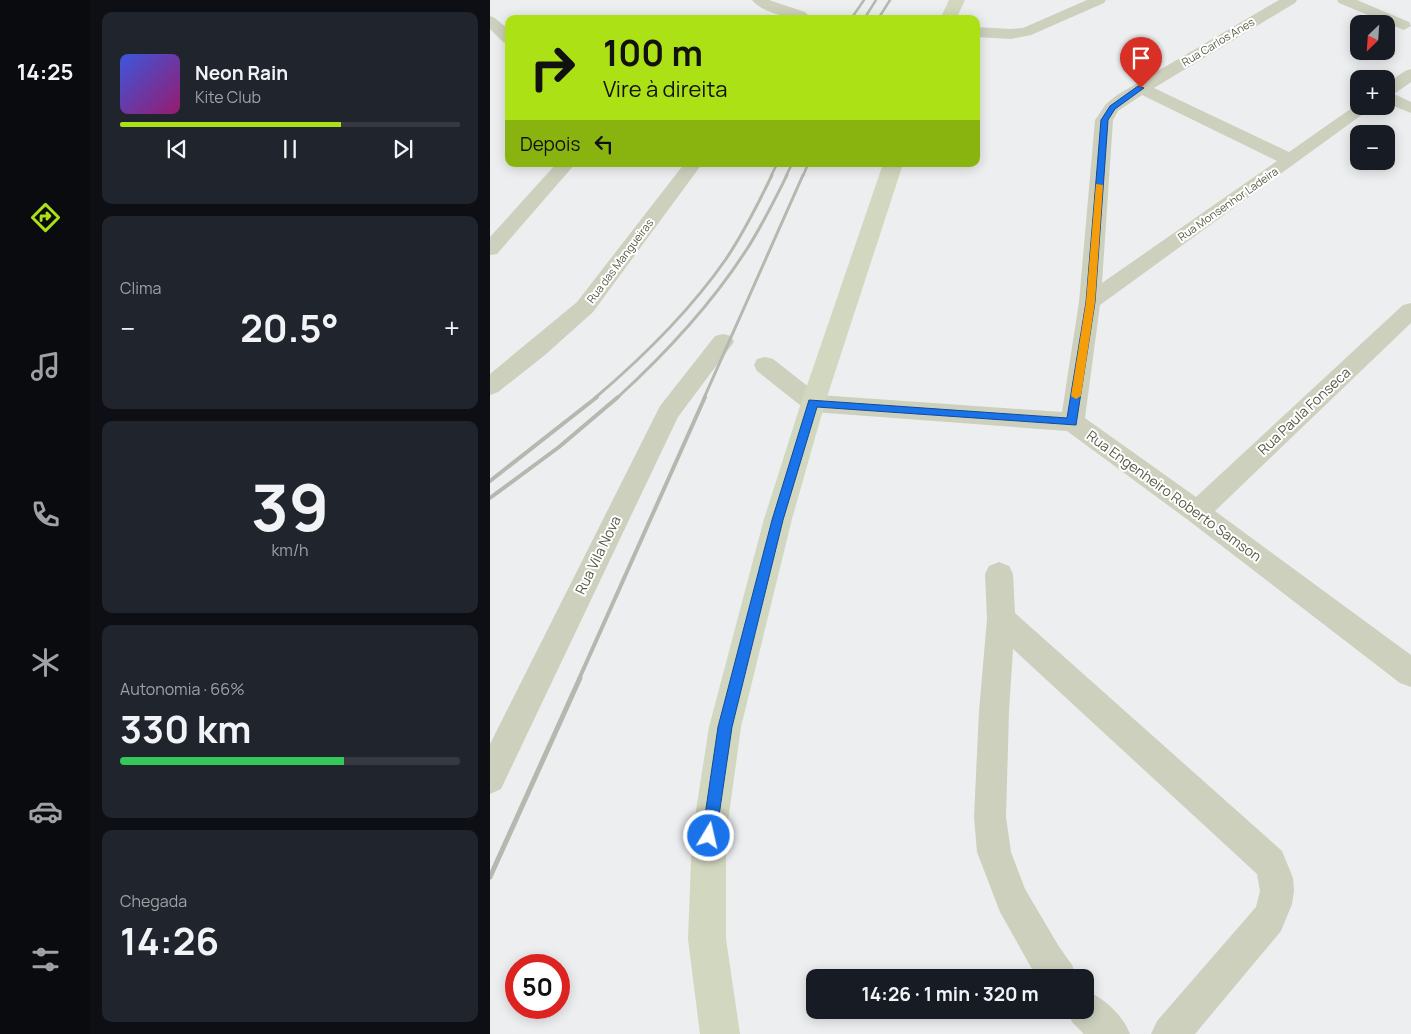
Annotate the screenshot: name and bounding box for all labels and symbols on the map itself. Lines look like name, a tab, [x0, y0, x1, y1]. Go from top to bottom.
street label: Rua Carlos Anes	[1179, 14, 1257, 69]
north arrow	[1350, 15, 1395, 60]
pin	[1120, 37, 1162, 88]
street label: Rua Monsenhor Ladeira	[1175, 163, 1281, 244]
street label: Rua das Mangueiras	[583, 215, 656, 306]
street label: Rua Paula Fonseca	[1253, 363, 1354, 459]
street label: Rua Engenheiro Roberto Samson	[1083, 426, 1265, 565]
street label: Rua Vila Nova	[570, 512, 625, 597]
position arrow	[682, 809, 734, 861]
speed limit sign: 50	[505, 954, 570, 1019]

